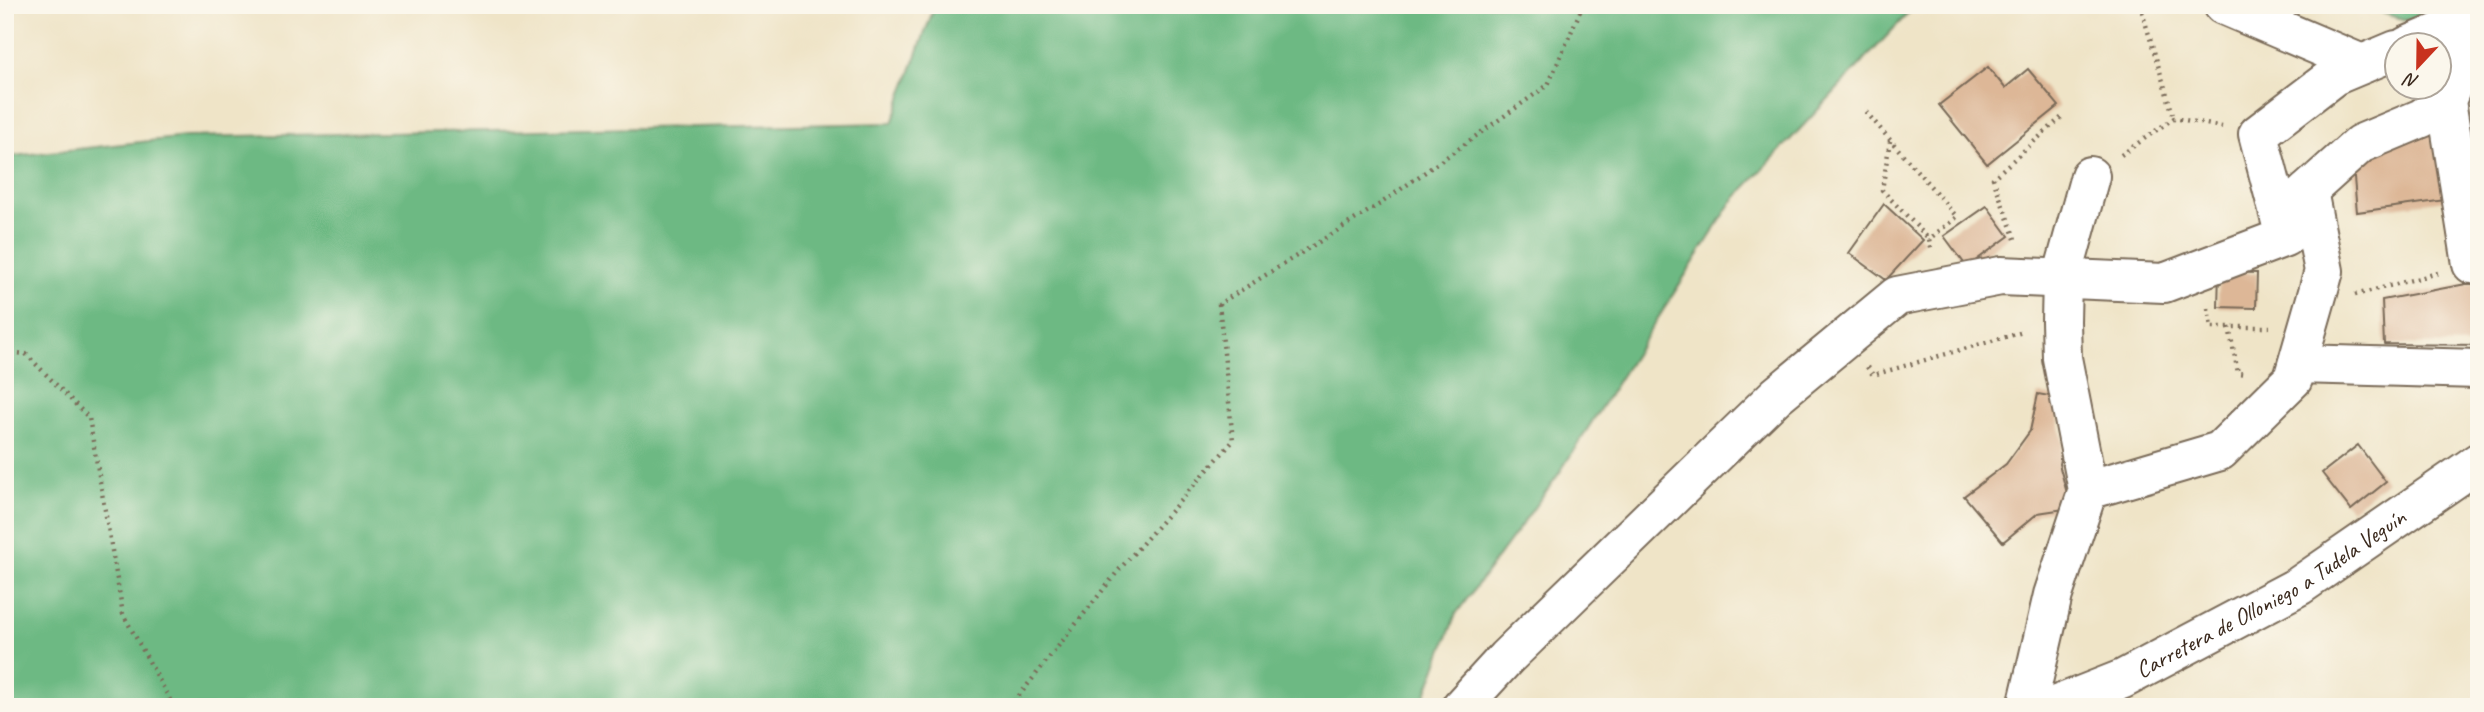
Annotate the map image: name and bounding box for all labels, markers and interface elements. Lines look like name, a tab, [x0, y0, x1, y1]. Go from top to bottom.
north arrow	[2382, 32, 2452, 102]
text: N	[2399, 66, 2422, 94]
street label: Carretera de Olloniego a Tudela Veguín	[2130, 501, 2412, 685]

